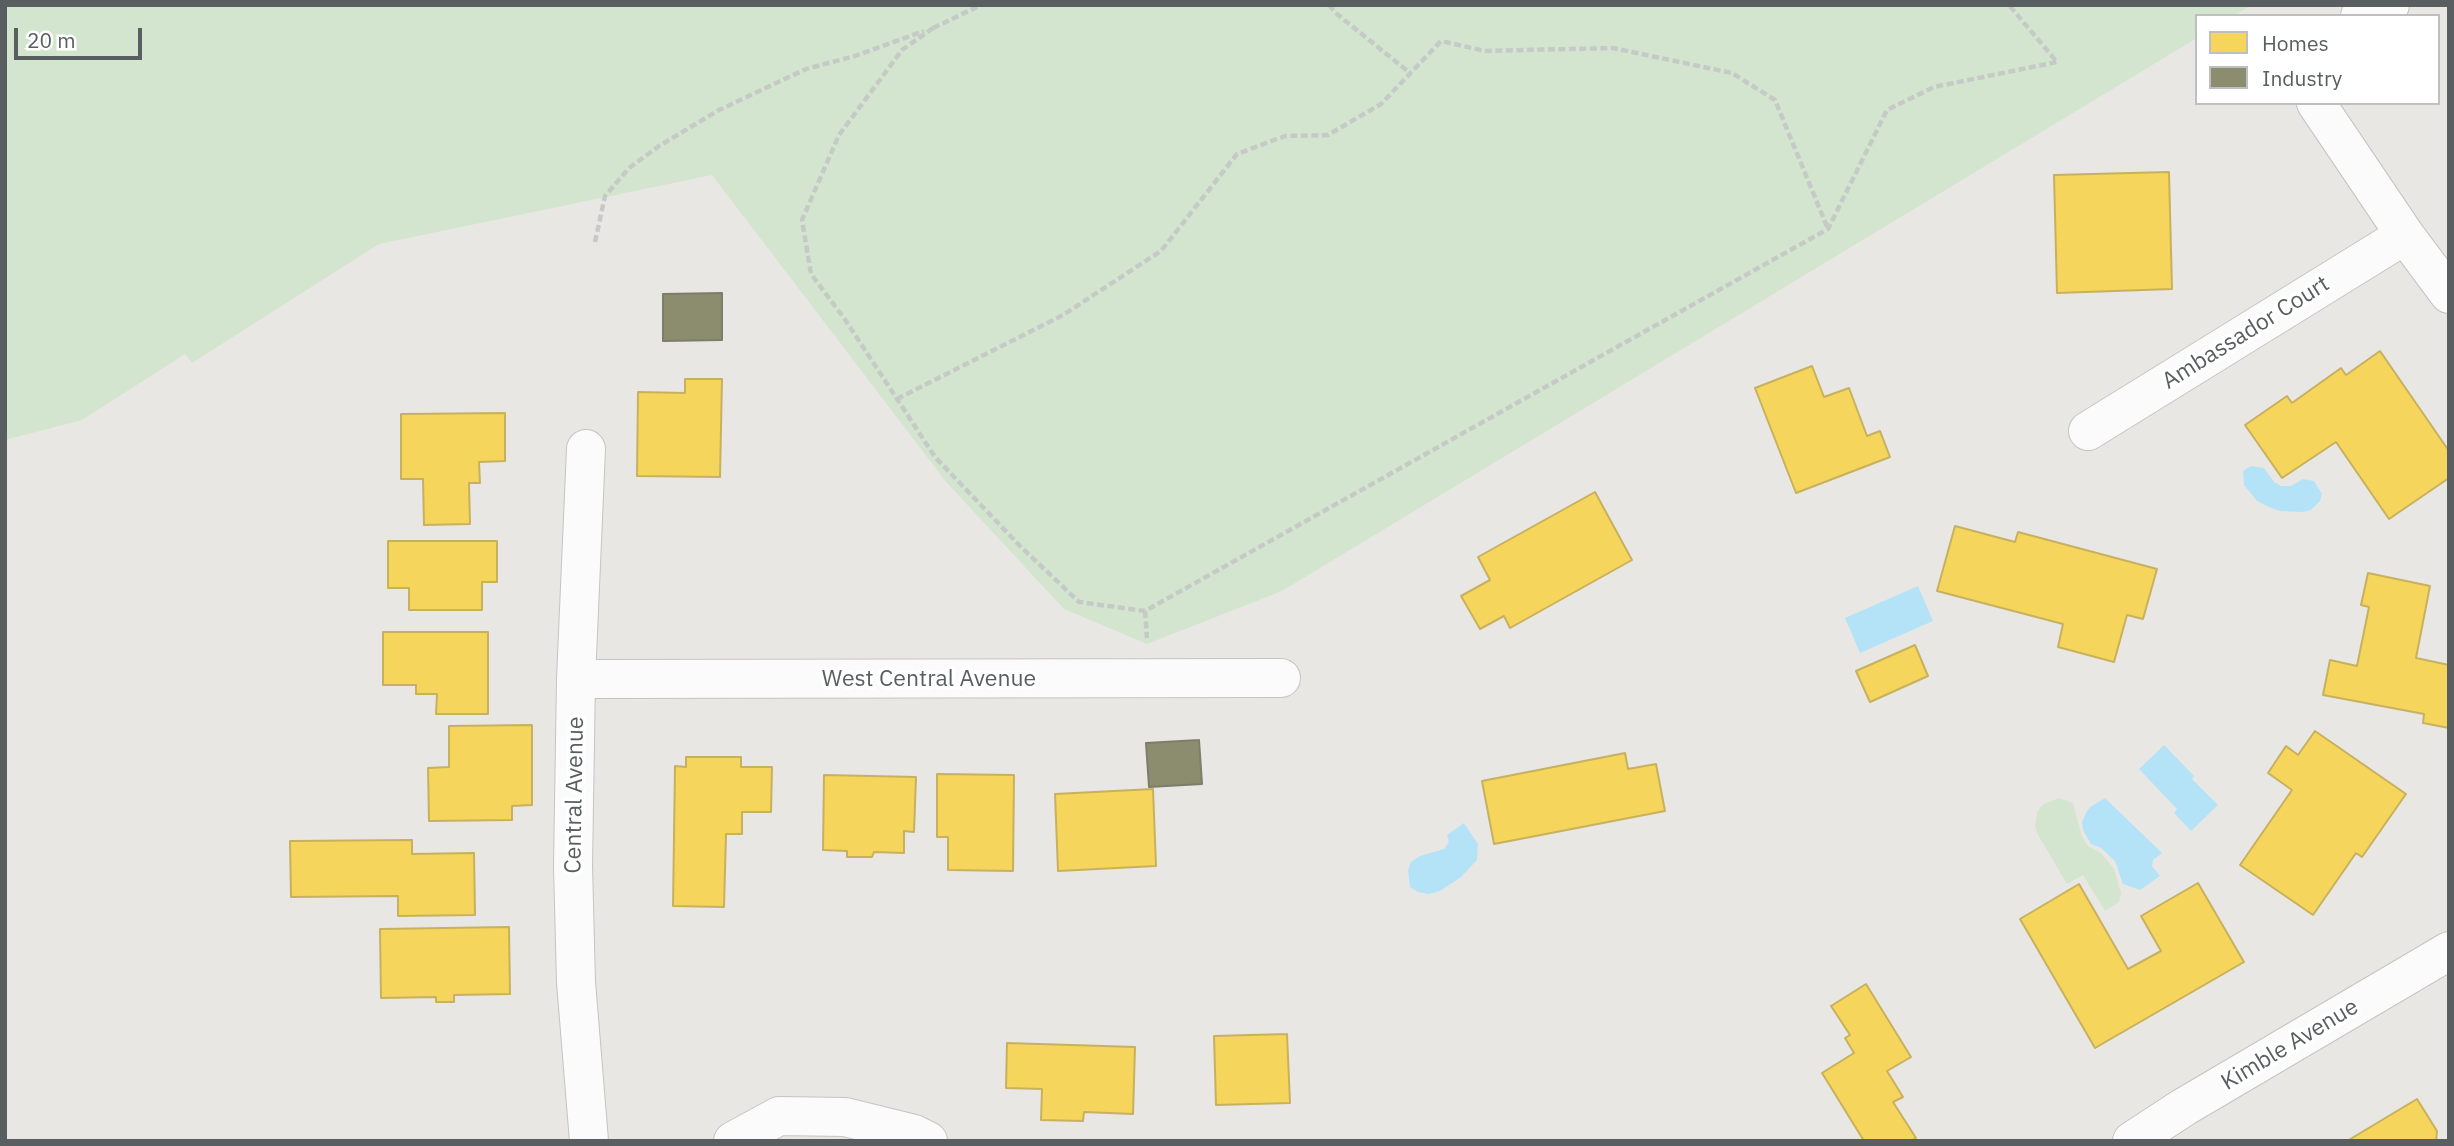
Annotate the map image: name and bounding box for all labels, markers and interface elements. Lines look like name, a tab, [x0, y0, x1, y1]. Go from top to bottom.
scale bar	[18, 14, 145, 58]
legend	[2195, 14, 2440, 105]
text: 20 m	[27, 26, 76, 54]
text: Homes	[2262, 29, 2329, 57]
text: Industry	[2262, 64, 2342, 92]
street label: Ambassador Court	[2157, 270, 2335, 396]
street label: West Central Avenue	[822, 665, 1036, 693]
street label: Central Avenue	[560, 716, 590, 874]
street label: Kimble Avenue	[2217, 993, 2363, 1097]

